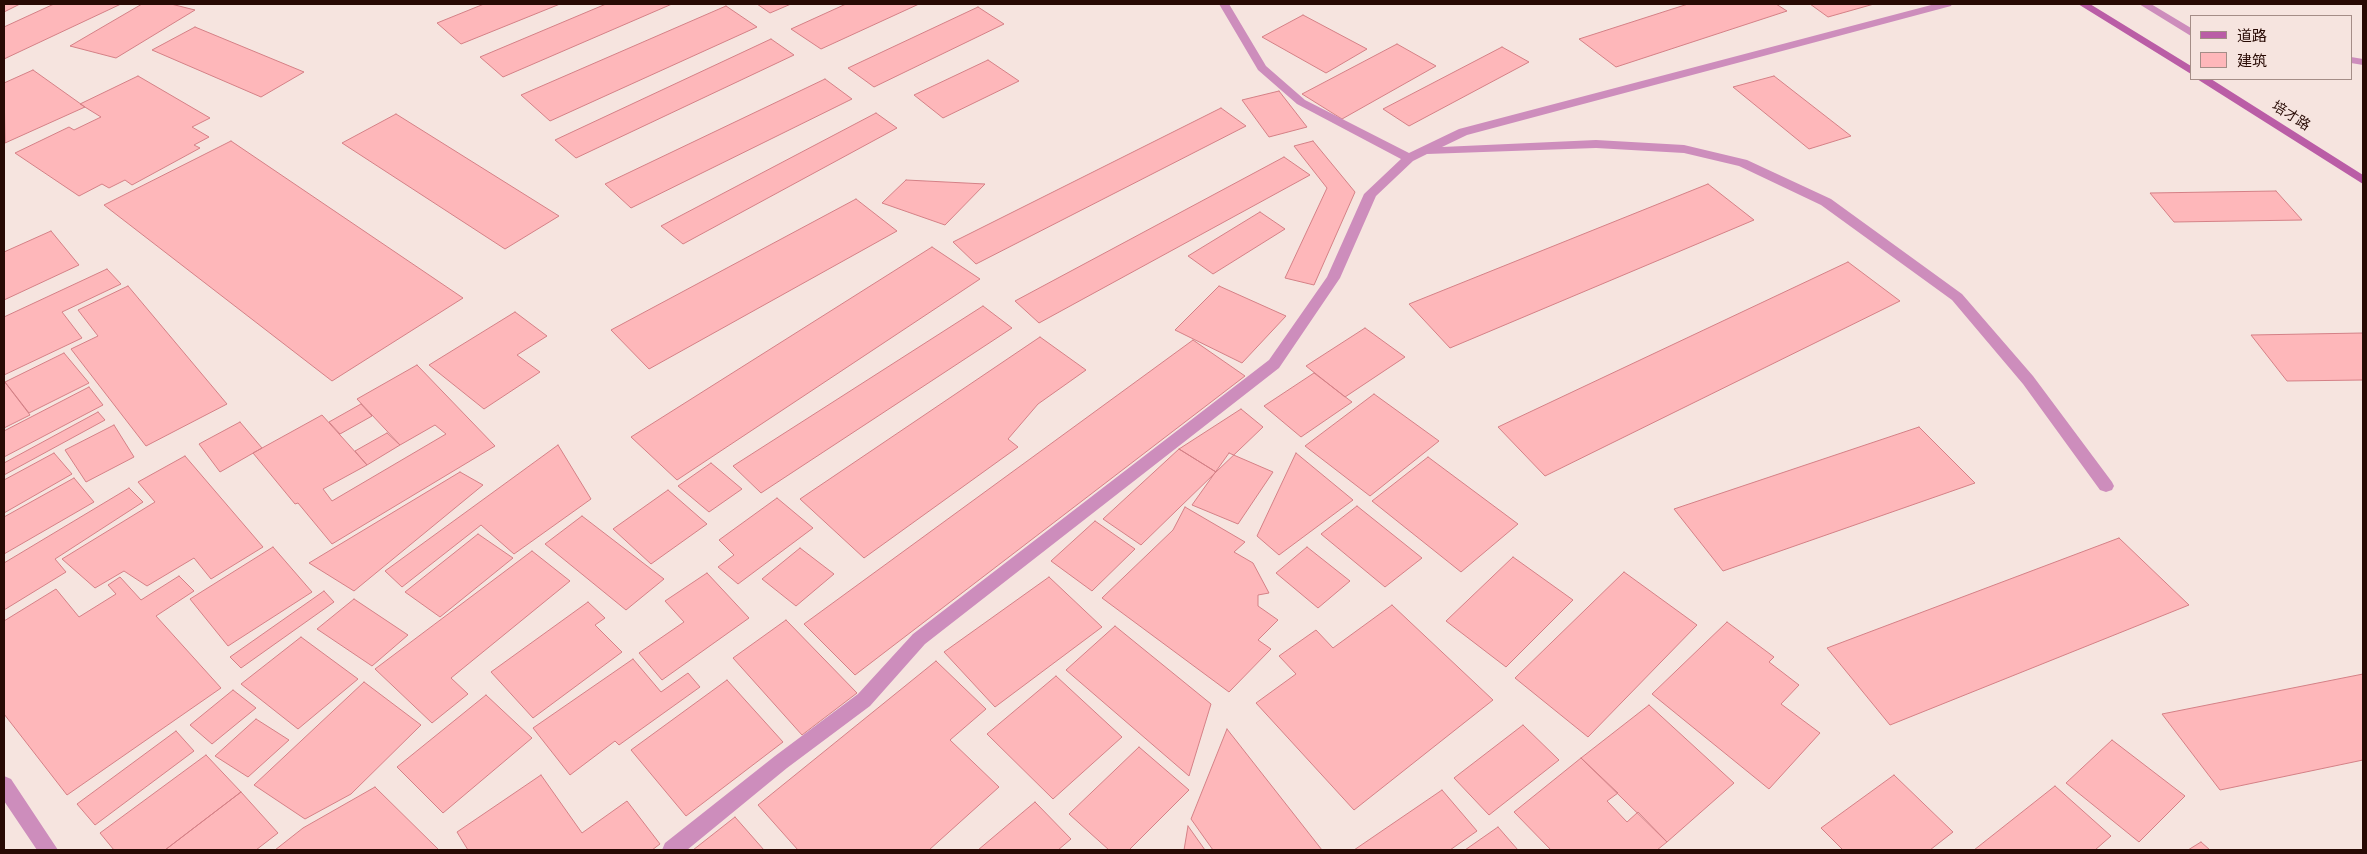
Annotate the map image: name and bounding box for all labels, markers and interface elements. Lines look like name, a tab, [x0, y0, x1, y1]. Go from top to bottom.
legend	[2190, 15, 2352, 80]
text: 道路	[2237, 27, 2267, 45]
text: 建筑	[2237, 52, 2267, 70]
street label: 培才路	[2269, 98, 2313, 134]

